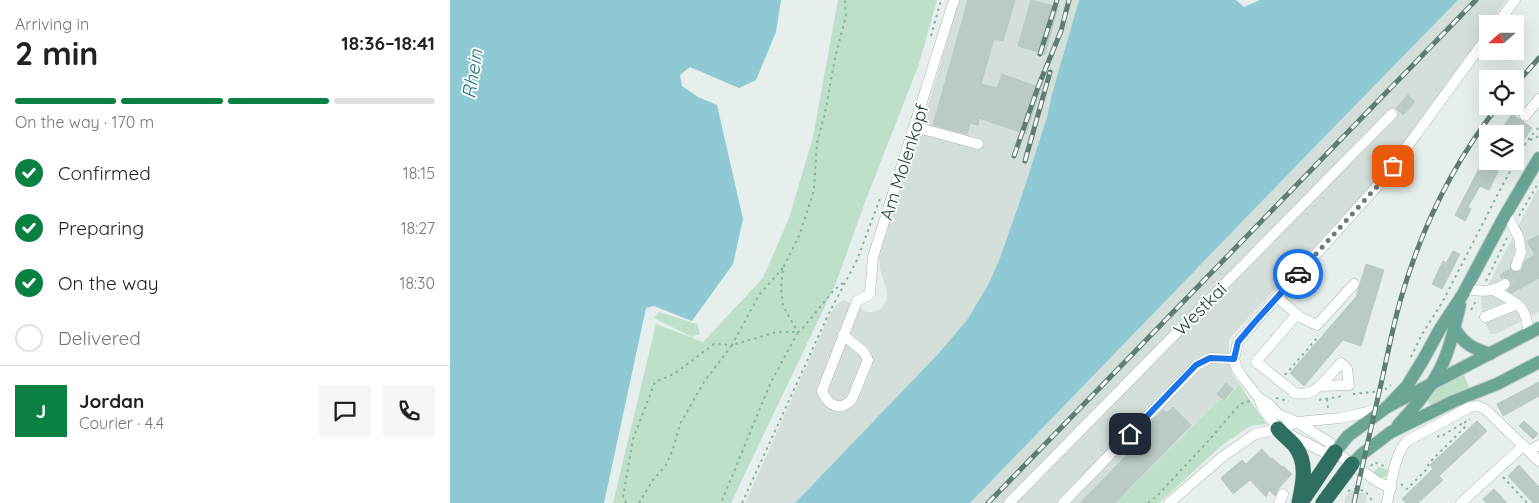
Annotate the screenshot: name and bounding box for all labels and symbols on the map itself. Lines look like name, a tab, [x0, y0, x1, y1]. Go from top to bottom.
north arrow	[1479, 15, 1524, 60]
water label: Rhein	[456, 47, 488, 100]
street label: Am Molenkopf	[874, 101, 934, 223]
pin	[1372, 145, 1414, 187]
courier	[1273, 249, 1323, 299]
street label: Westkai	[1168, 277, 1232, 341]
pin	[1109, 413, 1151, 455]

